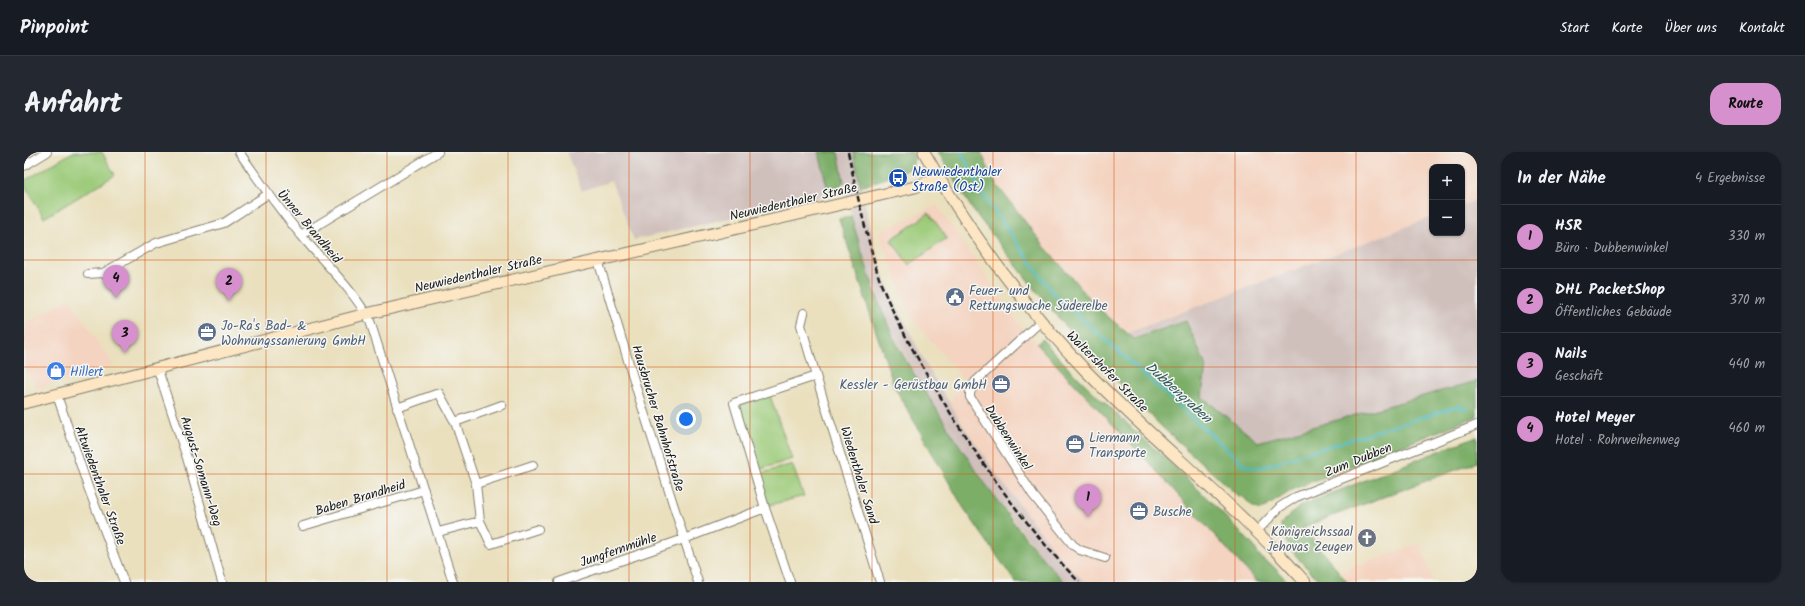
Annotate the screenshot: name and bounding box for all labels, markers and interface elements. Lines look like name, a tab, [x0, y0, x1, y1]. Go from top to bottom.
text: Pinpoint	[20, 13, 89, 43]
text: Start	[1560, 17, 1589, 39]
text: Karte	[1611, 17, 1643, 39]
text: Über uns	[1665, 17, 1717, 39]
text: Kontakt	[1739, 17, 1785, 39]
text: Anfahrt	[24, 82, 122, 127]
button: Route	[1710, 83, 1781, 125]
place label: Neuwiedenthaler Straße (Ost)	[912, 162, 1002, 198]
map controls	[1429, 164, 1465, 236]
button: +	[1429, 164, 1465, 200]
text: In der Nähe	[1517, 165, 1606, 192]
bus stop icon: Neuwiedenthaler Straße (Ost)	[887, 167, 909, 189]
text: 4 Ergebnisse	[1695, 168, 1765, 189]
street label: Neuwiedenthaler Straße	[727, 178, 859, 227]
street label: Ünner Brandheid	[271, 185, 347, 269]
button: −	[1429, 200, 1465, 236]
text: HSR	[1555, 214, 1582, 238]
text: 1	[1528, 226, 1532, 247]
text: 330 m	[1728, 226, 1765, 247]
text: Büro · Dubbenwinkel	[1555, 238, 1668, 259]
street label: Neuwiedenthaler Straße	[412, 250, 544, 299]
pin: 4	[103, 265, 129, 298]
pin: 2	[216, 268, 242, 301]
text: DHL PacketShop	[1555, 278, 1665, 302]
place label: Feuer- und Rettungswache Süderelbe	[969, 281, 1108, 317]
public building icon: Feuer- und Rettungswache Süderelbe	[944, 286, 966, 308]
text: 2	[1526, 290, 1534, 311]
text: 370 m	[1730, 290, 1765, 311]
text: Öffentliches Gebäude	[1555, 302, 1672, 323]
place label: Jo-Ra's Bad- & Wohnungssanierung GmbH	[221, 316, 366, 352]
pin: 3	[112, 320, 138, 353]
office icon: Jo-Ra's Bad- & Wohnungssanierung GmbH	[196, 321, 218, 343]
street label: Waltershofer Straße	[1061, 326, 1153, 418]
street label: Hausbrucher Bahnhofstraße	[625, 342, 690, 495]
text: Nails	[1555, 342, 1587, 366]
text: 3	[1526, 354, 1534, 375]
text: 440 m	[1729, 354, 1765, 375]
water label: Dubbengraben	[1140, 357, 1218, 430]
shop icon: Hillert	[45, 360, 67, 382]
place label: Hillert	[70, 362, 104, 383]
text: Geschäft	[1555, 366, 1603, 387]
office icon: Kessler - Gerüstbau GmbH	[990, 373, 1012, 395]
place label: Kessler - Gerüstbau GmbH	[840, 375, 987, 396]
street label: Dubbenwinkel	[979, 401, 1037, 475]
text: Hotel Meyer	[1555, 406, 1635, 430]
your location	[676, 409, 696, 429]
street label: August-Somann-Weg	[174, 414, 227, 529]
text: 4	[1526, 418, 1534, 439]
text: 460 m	[1729, 418, 1765, 439]
street label: Altwiedenthaler Straße	[68, 423, 131, 548]
street label: Wiedenthaler Sand	[834, 424, 884, 527]
place label: Liermann Transporte	[1089, 428, 1146, 464]
text: Hotel · Rohrweihenweg	[1555, 430, 1680, 451]
office icon: Liermann Transporte	[1064, 433, 1086, 455]
street label: Zum Dubben	[1322, 437, 1395, 483]
street label: Baben Brandheid	[313, 475, 409, 522]
pin: 1	[1075, 484, 1101, 517]
office icon: Busche	[1128, 500, 1150, 522]
place label: Busche	[1153, 502, 1192, 523]
place label: Königreichssaal Jehovas Zeugen	[1267, 522, 1353, 558]
street label: Jungfernmühle	[577, 527, 660, 573]
church icon: Königreichssaal Jehovas Zeugen	[1356, 527, 1378, 549]

